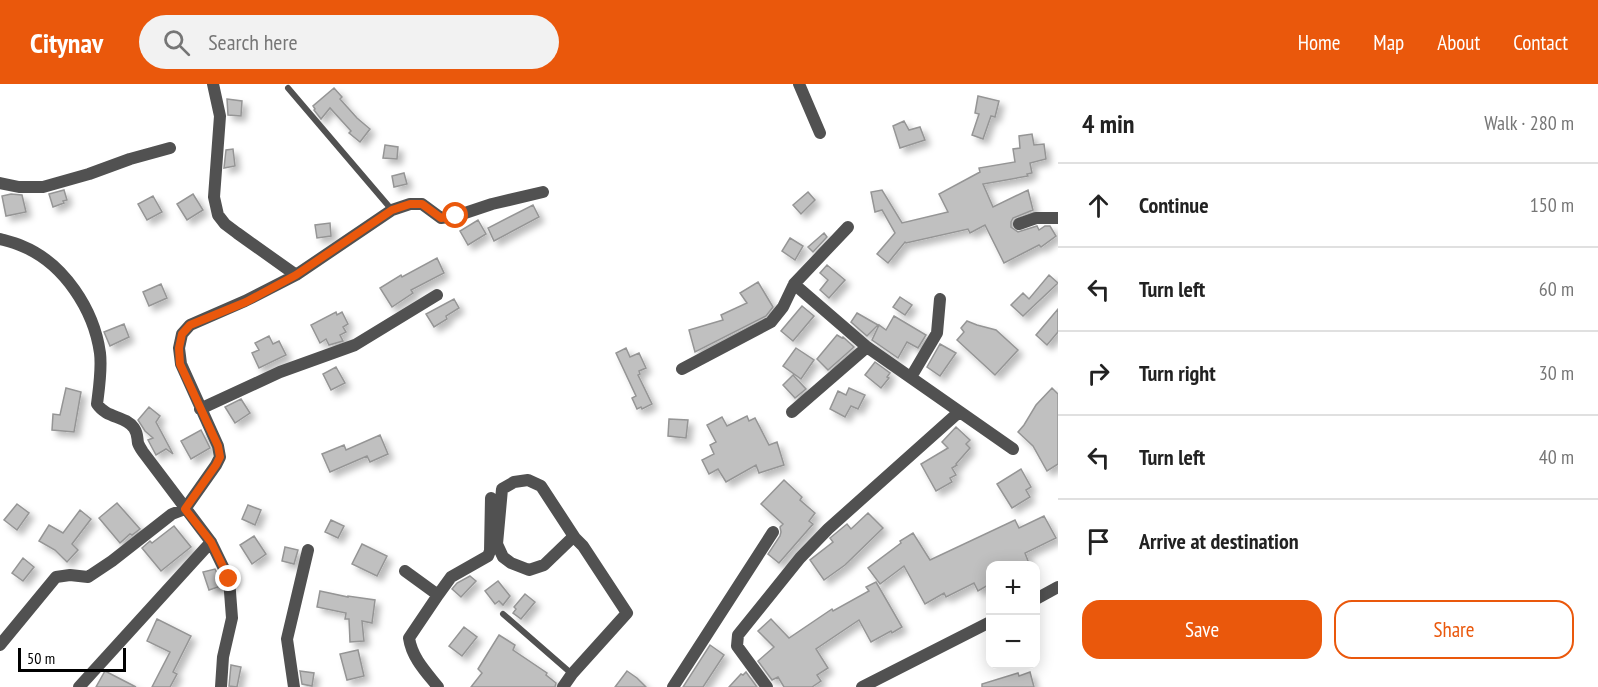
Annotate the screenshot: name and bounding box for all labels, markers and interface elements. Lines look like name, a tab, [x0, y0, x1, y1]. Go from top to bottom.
search box	[139, 15, 559, 69]
text: Citynav	[30, 24, 103, 61]
icon: search	[160, 26, 193, 59]
text: Search here	[208, 28, 298, 56]
text: Home	[1298, 29, 1340, 56]
text: Map	[1373, 29, 1404, 56]
text: About	[1437, 29, 1480, 56]
text: Contact	[1513, 29, 1568, 56]
text: 4 min	[1082, 107, 1135, 140]
text: Walk · 280 m	[1484, 110, 1574, 136]
icon: ahead	[1082, 189, 1115, 222]
text: Continue	[1139, 191, 1209, 219]
text: 150 m	[1530, 192, 1574, 218]
route start	[442, 202, 468, 228]
icon: left	[1082, 273, 1115, 306]
text: Turn left	[1139, 275, 1205, 303]
text: 60 m	[1539, 276, 1574, 302]
icon: right	[1082, 357, 1115, 390]
text: Turn right	[1139, 359, 1216, 387]
text: 30 m	[1539, 360, 1574, 386]
icon: left	[1082, 441, 1115, 474]
text: Turn left	[1139, 443, 1205, 471]
text: 40 m	[1539, 444, 1574, 470]
icon: arrive	[1082, 525, 1115, 558]
text: Arrive at destination	[1139, 527, 1299, 555]
map controls	[986, 561, 1040, 669]
button: +	[986, 561, 1040, 615]
route end	[215, 565, 241, 591]
button: Save	[1082, 600, 1322, 659]
button: Share	[1334, 600, 1574, 659]
button: −	[986, 615, 1040, 669]
scale bar	[18, 645, 126, 672]
text: 50 m	[27, 648, 55, 668]

